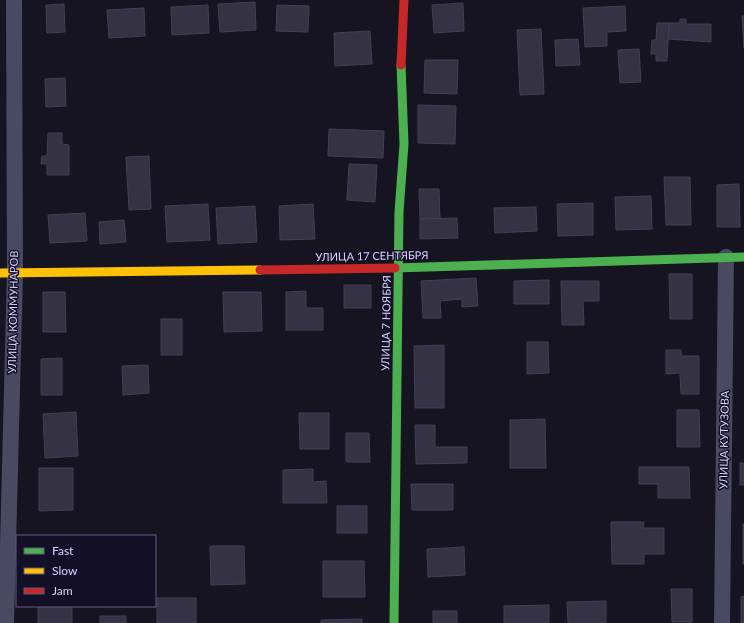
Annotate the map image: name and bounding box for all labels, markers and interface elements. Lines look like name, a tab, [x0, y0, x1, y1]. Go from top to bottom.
street label: УЛИЦА 17 СЕНТЯБРЯ	[315, 248, 429, 263]
street label: УЛИЦА КОММУНАРОВ	[5, 250, 20, 374]
street label: УЛИЦА 7 НОЯБРЯ	[378, 275, 393, 371]
street label: УЛИЦА КУТУЗОВА	[716, 390, 731, 489]
legend	[16, 535, 156, 607]
text: Fast	[52, 543, 74, 558]
text: Slow	[52, 563, 78, 578]
text: Jam	[52, 583, 73, 598]

